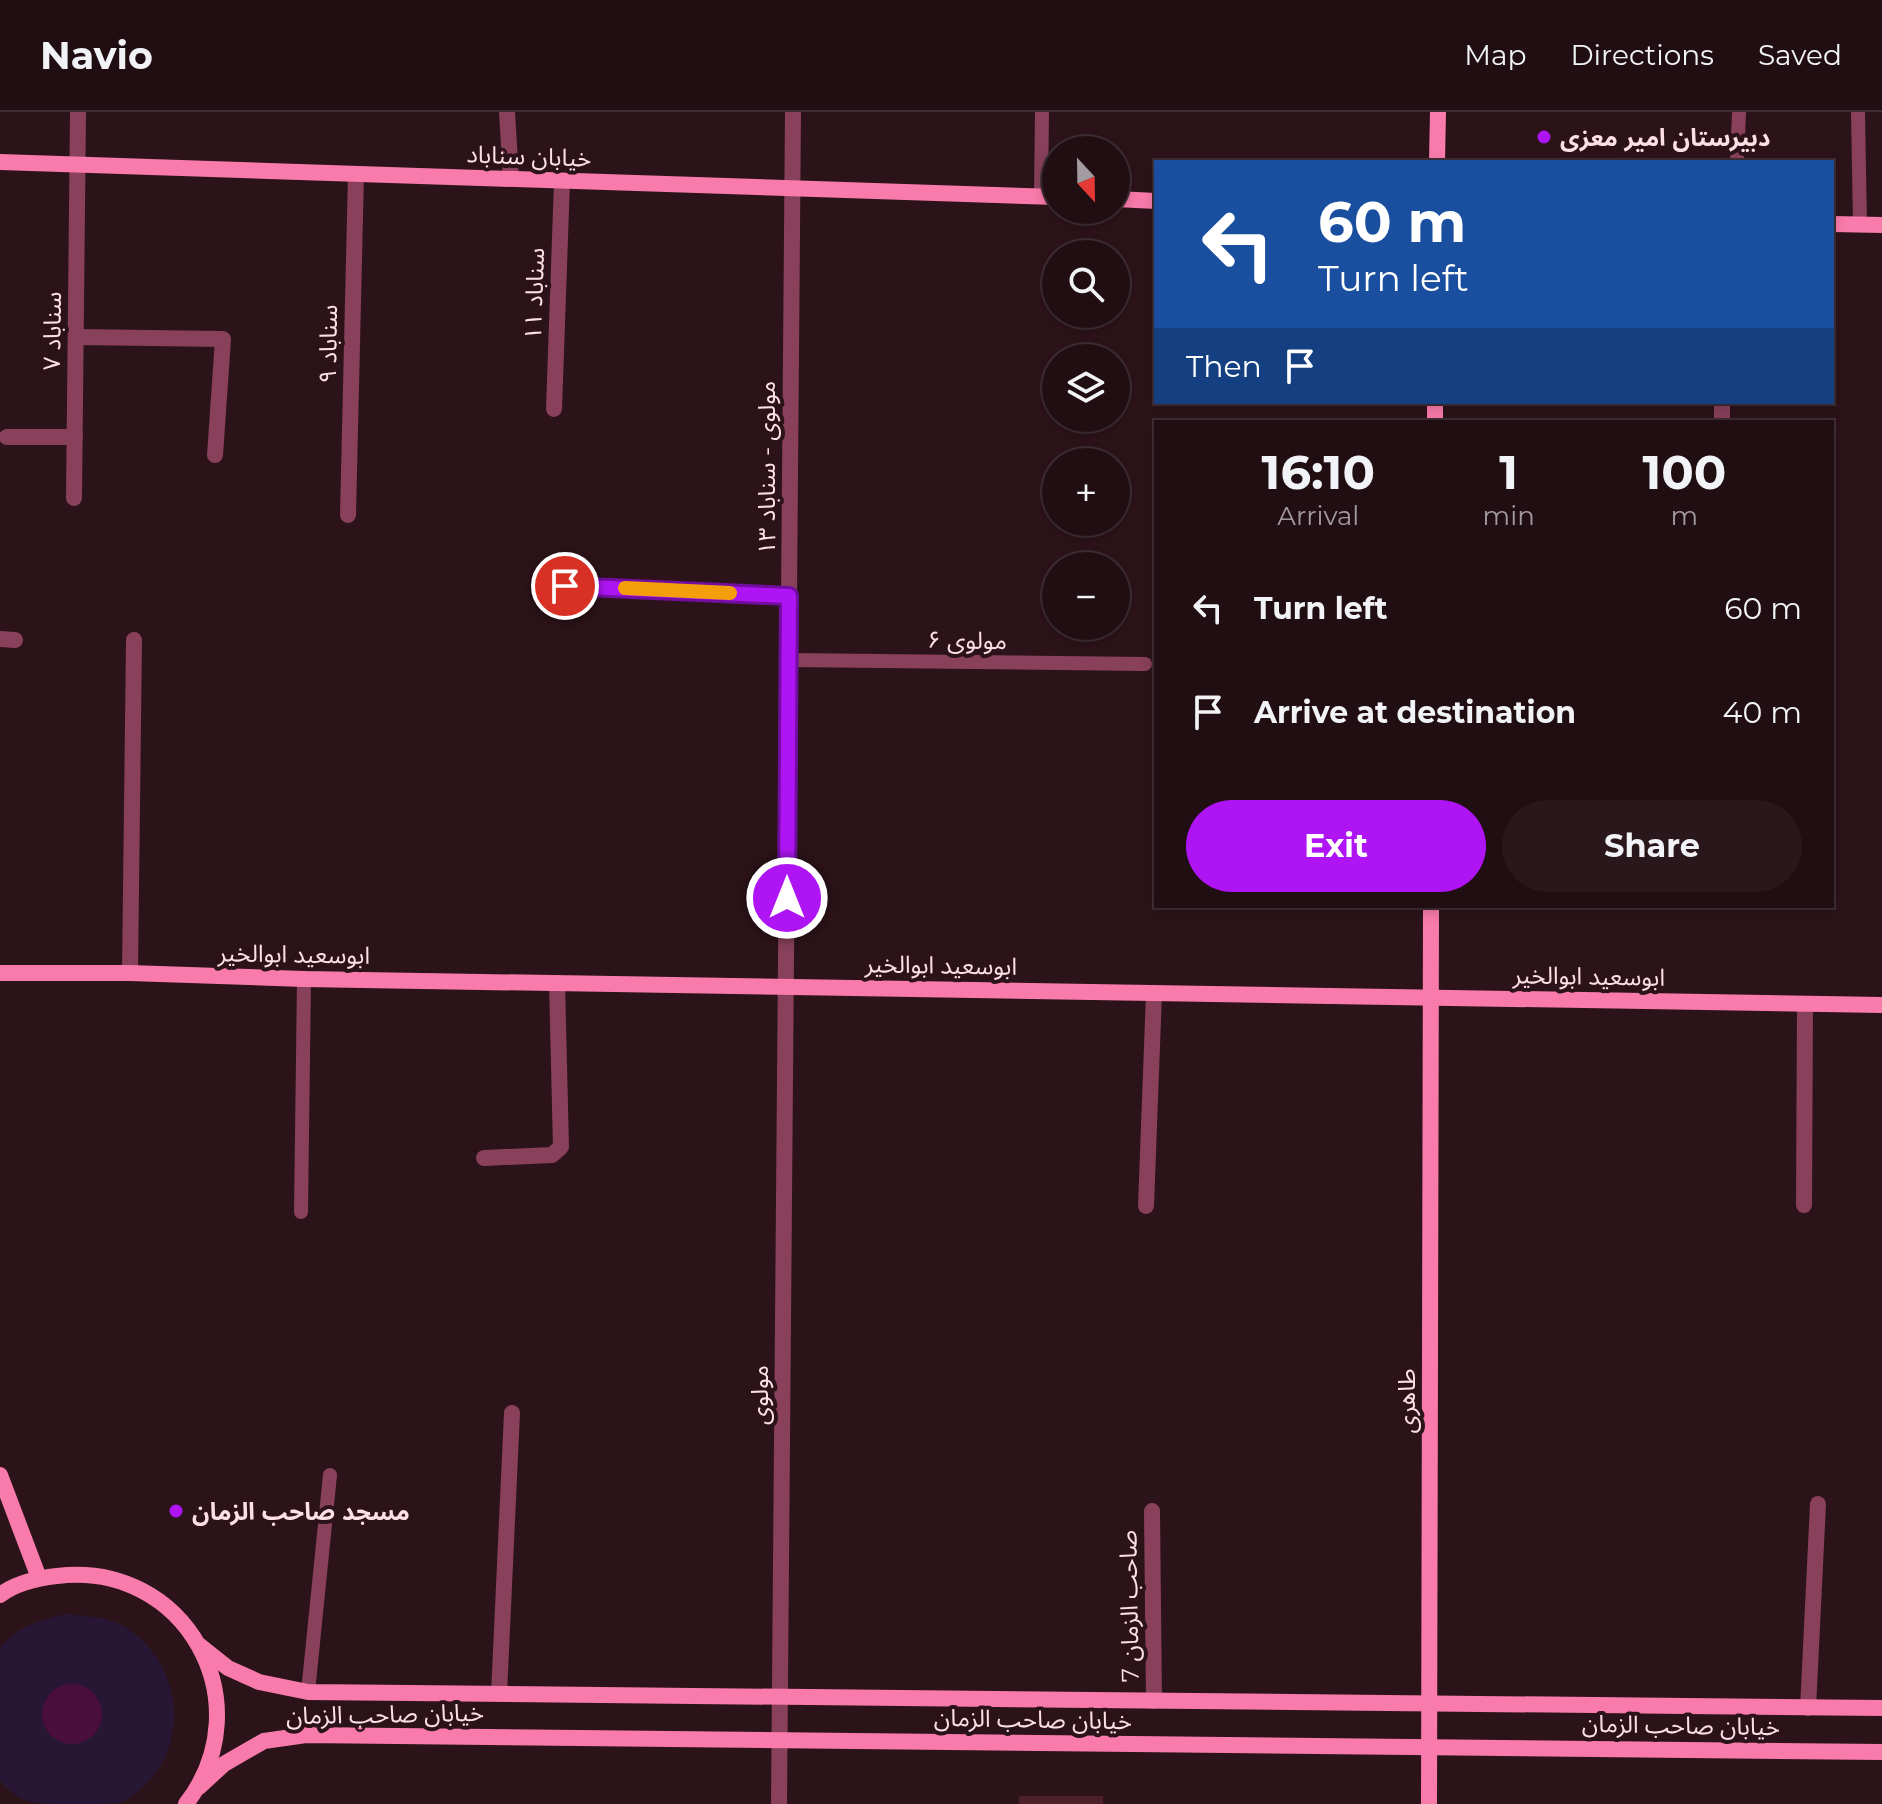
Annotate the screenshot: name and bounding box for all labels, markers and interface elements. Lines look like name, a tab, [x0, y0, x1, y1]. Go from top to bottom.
text: Navio	[40, 32, 153, 79]
text: Map	[1464, 38, 1526, 72]
text: Directions	[1570, 38, 1714, 72]
text: Saved	[1758, 38, 1842, 72]
place label: دبیرستان امیر معزی	[1560, 123, 1770, 152]
marker: دبیرستان امیر معزی	[1535, 128, 1553, 146]
north arrow	[1042, 136, 1130, 224]
map controls	[1042, 136, 1130, 640]
street label: خیابان سناباد	[466, 139, 592, 173]
text: 60 m	[1318, 188, 1466, 256]
icon: left	[1186, 192, 1290, 296]
button: search	[1042, 240, 1130, 328]
street label: سناباد ۱۱	[518, 247, 550, 341]
text: Turn left	[1318, 256, 1469, 300]
street label: سناباد ۷	[37, 291, 67, 371]
street label: سناباد ۹	[313, 304, 343, 384]
button: layers	[1042, 344, 1130, 432]
icon: arrive	[1278, 344, 1322, 388]
text: Then	[1186, 348, 1262, 385]
street label: مولوی - سناباد ۱۳	[752, 381, 781, 555]
text: 16:10	[1262, 443, 1375, 501]
text: 1	[1499, 443, 1518, 501]
text: 100	[1642, 443, 1726, 501]
button: +	[1042, 448, 1130, 536]
text: Arrival	[1277, 500, 1359, 532]
text: min	[1483, 500, 1535, 532]
text: m	[1671, 500, 1698, 532]
pin	[531, 552, 599, 620]
button: −	[1042, 552, 1130, 640]
icon: arrive	[543, 564, 587, 608]
icon: left	[1186, 586, 1230, 630]
text: Turn left	[1254, 590, 1387, 627]
text: 60 m	[1724, 590, 1802, 627]
street label: مولوی ۶	[927, 625, 1007, 655]
icon: arrive	[1186, 690, 1230, 734]
text: Arrive at destination	[1254, 694, 1576, 731]
text: 40 m	[1723, 694, 1802, 731]
button: Exit	[1186, 800, 1486, 892]
button: Share	[1502, 800, 1802, 892]
position arrow	[745, 856, 829, 940]
street label: ابوسعید ابوالخیر	[217, 938, 370, 970]
street label: ابوسعید ابوالخیر	[864, 949, 1017, 981]
street label: ابوسعید ابوالخیر	[1512, 960, 1665, 992]
street label: مولوی	[745, 1365, 774, 1425]
street label: طاهری	[1392, 1369, 1421, 1433]
place label: مسجد صاحب الزمان	[192, 1497, 410, 1526]
marker: مسجد صاحب الزمان	[167, 1502, 185, 1520]
street label: صاحب الزمان 7	[1113, 1530, 1145, 1682]
street label: خیابان صاحب الزمان	[286, 1698, 484, 1730]
street label: خیابان صاحب الزمان	[934, 1703, 1132, 1735]
street label: خیابان صاحب الزمان	[1582, 1709, 1780, 1741]

